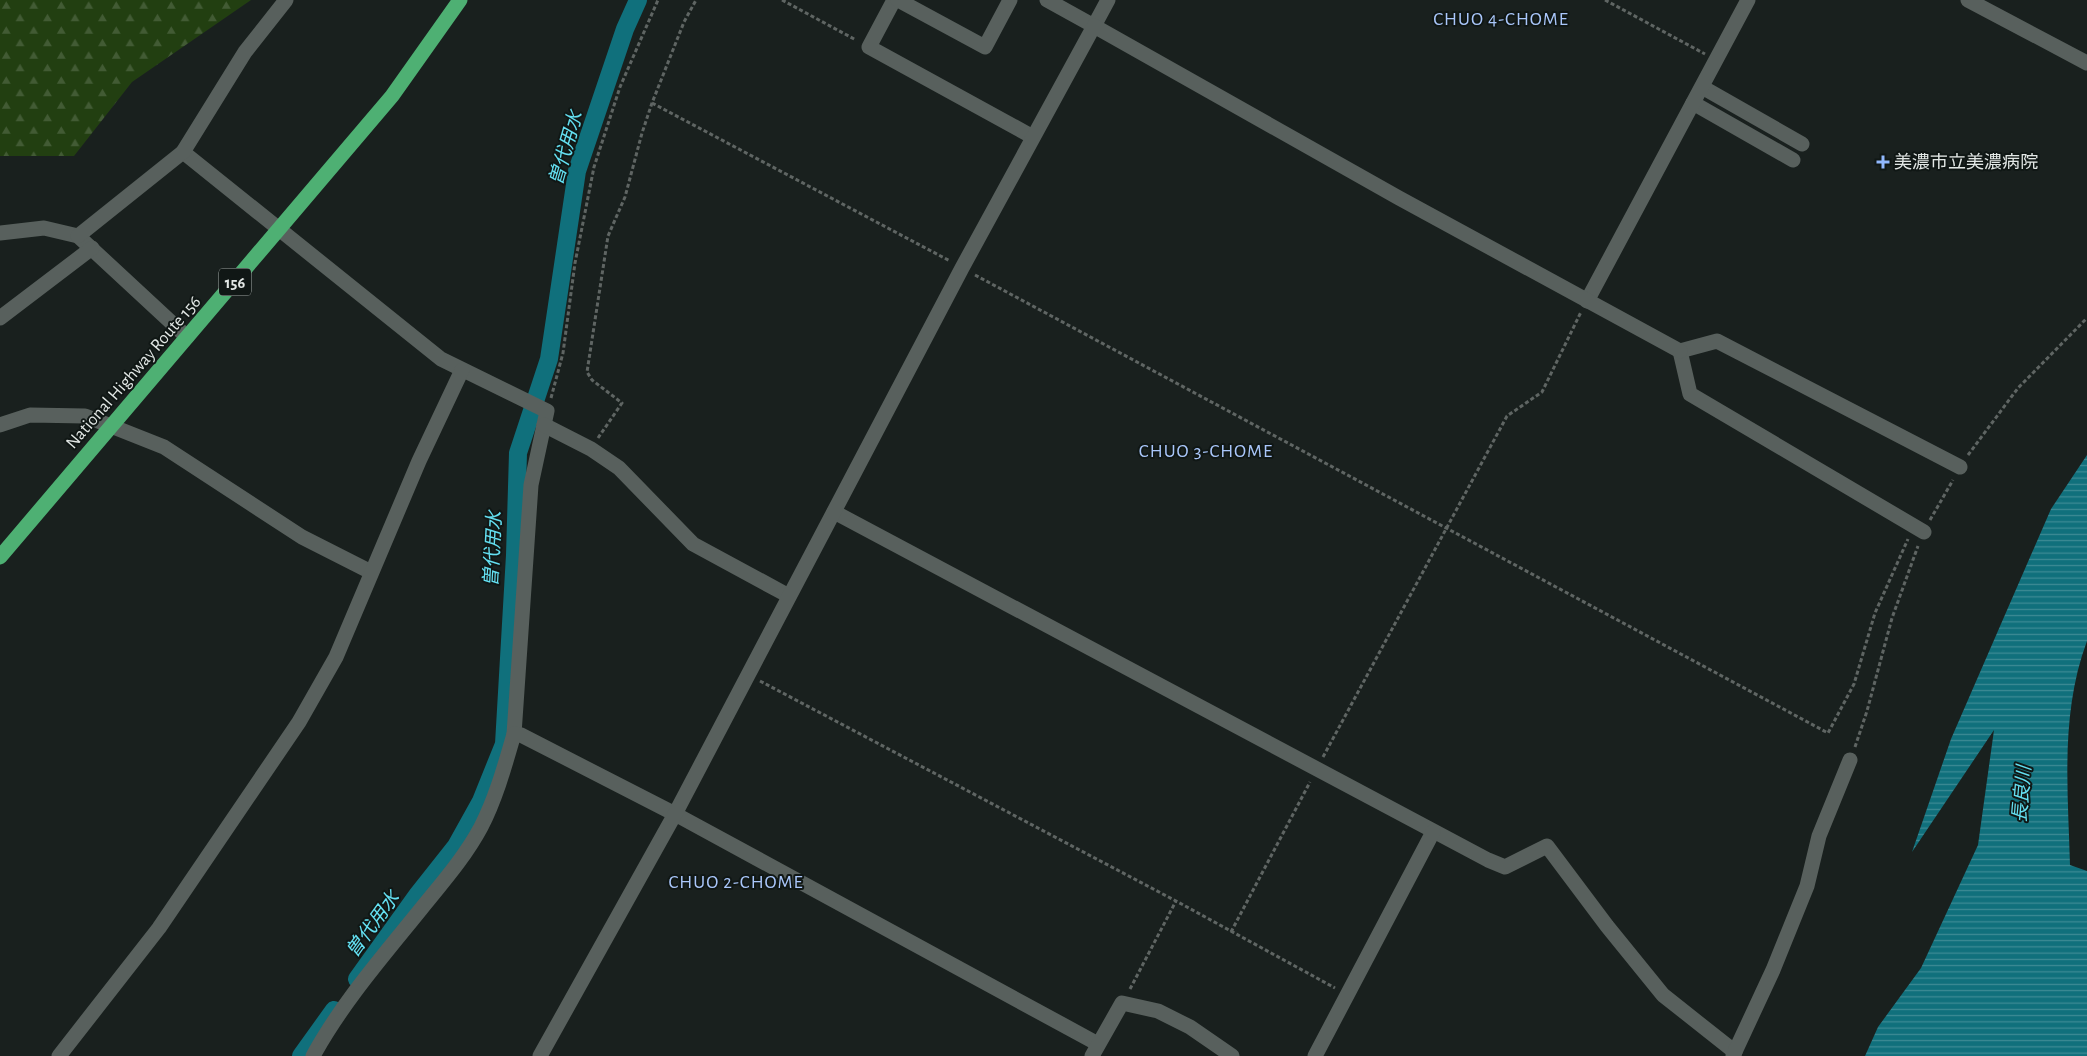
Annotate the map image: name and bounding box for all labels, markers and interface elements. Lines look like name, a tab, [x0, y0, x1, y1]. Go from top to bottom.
district label: CHUO 4-CHOME	[1433, 10, 1569, 29]
water label: 曽代用水	[545, 107, 587, 188]
place label: 美濃市立美濃病院	[1894, 152, 2038, 172]
marker: 美濃市立美濃病院	[1876, 155, 1890, 169]
road number: 156	[219, 268, 251, 296]
street label: National Highway Route 156	[63, 293, 205, 452]
district label: CHUO 3-CHOME	[1139, 442, 1273, 461]
water label: 曽代用水	[480, 509, 505, 588]
water label: 長良川	[2010, 763, 2035, 823]
district label: CHUO 2-CHOME	[668, 873, 804, 892]
water label: 曽代用水	[342, 886, 404, 961]

